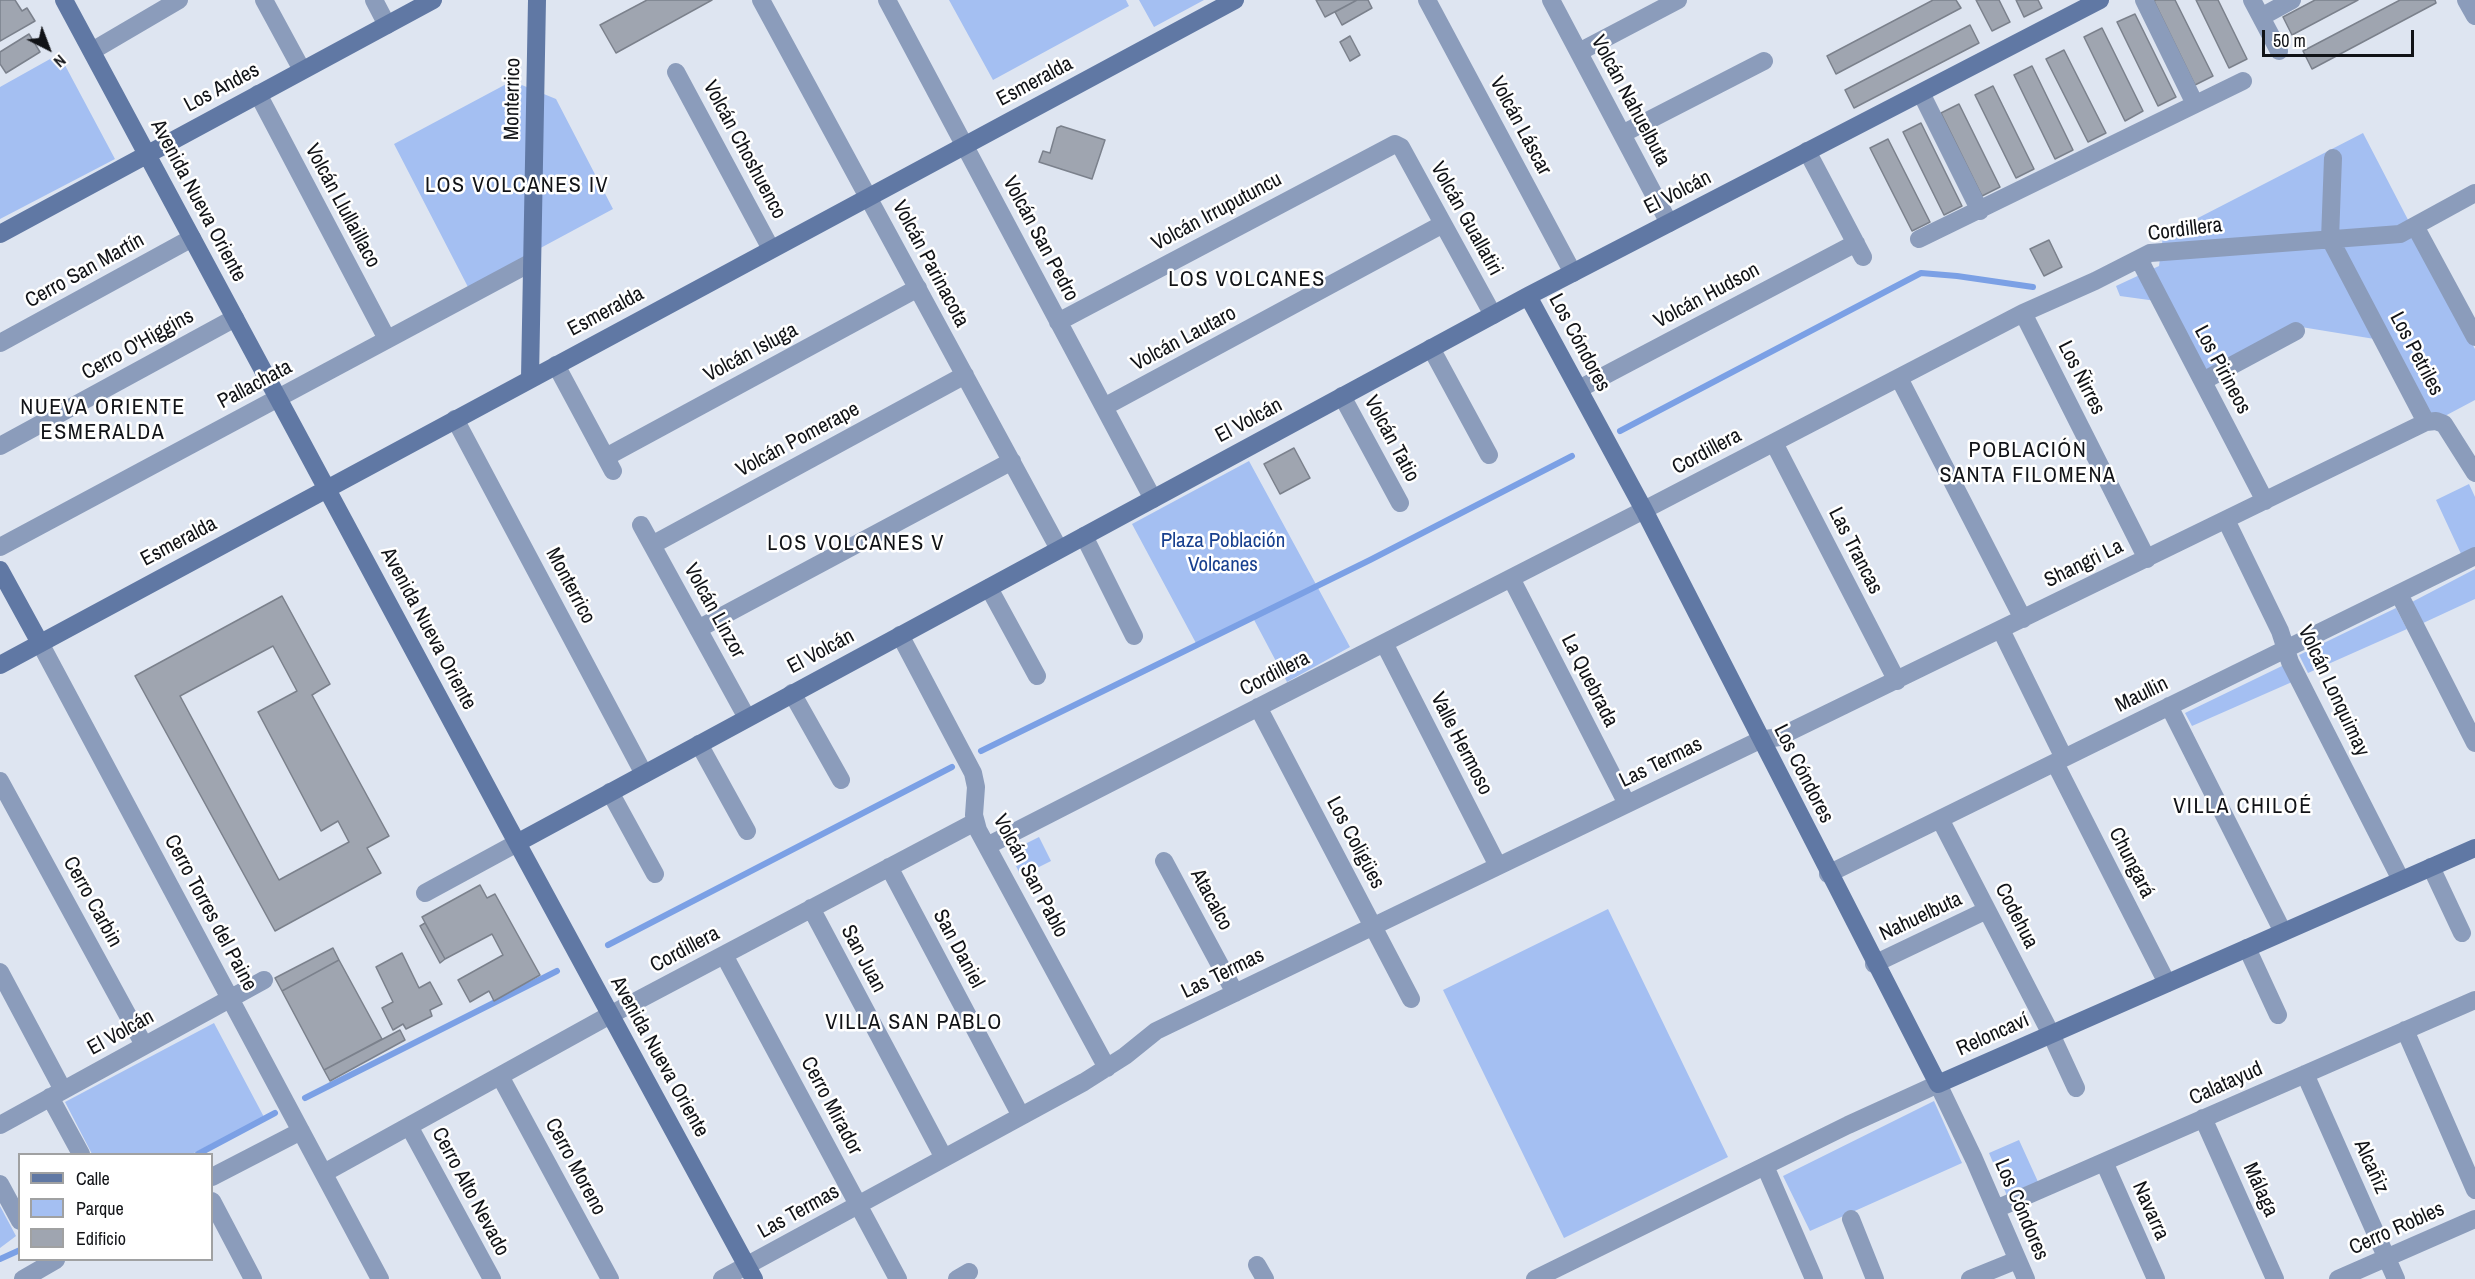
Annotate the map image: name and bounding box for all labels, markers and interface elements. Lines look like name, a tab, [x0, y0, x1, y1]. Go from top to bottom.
north arrow	[18, 18, 78, 78]
scale bar	[2265, 18, 2416, 56]
text: 50 m	[2273, 28, 2306, 53]
street label: Volcán Nahuelbuta	[1585, 31, 1675, 171]
text: N	[49, 50, 71, 73]
street label: Esmeralda	[993, 52, 1077, 112]
street label: Los Andes	[180, 58, 264, 118]
street label: Monterrico	[500, 58, 526, 140]
street label: Volcán Láscar	[1483, 72, 1557, 180]
street label: Volcán Choshuenco	[697, 76, 791, 224]
street label: Avenida Nueva Oriente	[145, 116, 251, 286]
street label: Volcán Llullaillaco	[299, 140, 385, 272]
street label: Volcán Guallatiri	[1424, 158, 1508, 280]
street label: El Volcán	[1640, 165, 1716, 221]
street label: Volcán Irruputuncu	[1148, 167, 1286, 257]
street label: Volcán San Pedro	[997, 172, 1083, 306]
district label: LOS VOLCANES IV	[425, 173, 609, 199]
street label: Volcán Parinacota	[886, 196, 974, 332]
street label: Cordillera	[2146, 213, 2224, 247]
street label: Cerro San Martín	[21, 228, 149, 314]
street label: Volcán Hudson	[1650, 258, 1764, 334]
district label: LOS VOLCANES	[1168, 267, 1326, 293]
street label: Esmeralda	[564, 282, 648, 342]
street label: Los Cóndores	[1543, 290, 1615, 396]
street label: Volcán Lautaro	[1127, 301, 1241, 377]
street label: Cerro O'Higgins	[78, 304, 198, 386]
street label: Los Petriles	[2384, 308, 2448, 400]
street label: Volcán Isluga	[700, 318, 802, 388]
street label: Los Pirineos	[2188, 321, 2256, 419]
street label: Los Ñirres	[2052, 337, 2110, 419]
street label: Pallachata	[214, 355, 296, 415]
street label: Volcán Tatio	[1358, 392, 1424, 486]
street label: El Volcán	[1211, 393, 1287, 449]
district label: NUEVA ORIENTE ESMERALDA	[20, 395, 186, 446]
street label: Volcán Pomerape	[732, 397, 864, 483]
street label: Cordillera	[1668, 423, 1746, 481]
district label: POBLACIÓN SANTA FILOMENA	[1939, 438, 2117, 490]
street label: Las Trancas	[1822, 503, 1888, 599]
street label: Esmeralda	[137, 512, 221, 572]
park label: Plaza Población Volcanes	[1161, 528, 1285, 578]
district label: LOS VOLCANES V	[767, 531, 945, 557]
street label: Shangri La	[2041, 534, 2127, 594]
street label: Avenida Nueva Oriente	[375, 544, 481, 714]
street label: Monterrico	[540, 544, 600, 628]
street label: Volcán Linzor	[678, 559, 750, 663]
street label: Volcán Lonquimay	[2292, 621, 2374, 761]
street label: El Volcán	[783, 624, 859, 680]
street label: La Quebrada	[1555, 630, 1623, 732]
street label: Cordillera	[1236, 646, 1314, 702]
street label: Maullin	[2112, 672, 2172, 718]
street label: Valle Hermoso	[1424, 689, 1498, 799]
street label: Los Cóndores	[1767, 721, 1839, 827]
street label: Las Termas	[1615, 732, 1707, 794]
street label: Los Coligües	[1320, 793, 1390, 893]
district label: VILLA CHILOÉ	[2173, 794, 2313, 820]
street label: Volcán San Pablo	[987, 810, 1073, 942]
street label: Chungará	[2103, 824, 2159, 902]
street label: Cerro Torres del Paine	[158, 831, 262, 995]
street label: Cerro Carbin	[57, 852, 127, 952]
street label: Atacalco	[1184, 865, 1238, 935]
street label: Codehua	[1989, 879, 2043, 953]
street label: Nahuelbuta	[1876, 887, 1966, 947]
street label: San Daniel	[927, 905, 989, 993]
street label: Cordillera	[646, 921, 724, 979]
street label: San Juan	[835, 921, 891, 997]
street label: Las Termas	[1177, 943, 1269, 1005]
street label: Avenida Nueva Oriente	[604, 972, 714, 1142]
street label: El Volcán	[83, 1005, 159, 1061]
street label: Reloncaví	[1953, 1008, 2033, 1062]
district label: VILLA SAN PABLO	[825, 1010, 1003, 1036]
street label: Cerro Mirador	[795, 1053, 867, 1159]
street label: Calatayud	[2185, 1057, 2267, 1111]
street label: Cerro Moreno	[539, 1114, 611, 1220]
street label: Cerro Alto Nevado	[426, 1124, 514, 1260]
street label: Alcañiz	[2348, 1136, 2394, 1198]
legend	[18, 1153, 213, 1261]
street label: Los Cóndores	[1988, 1156, 2054, 1264]
street label: Málaga	[2237, 1159, 2283, 1221]
text: Calle	[76, 1166, 110, 1191]
street label: Navarra	[2126, 1178, 2174, 1244]
street label: Las Termas	[754, 1179, 844, 1245]
text: Parque	[76, 1196, 124, 1221]
street label: Cerro Robles	[2346, 1197, 2448, 1261]
text: Edificio	[76, 1226, 126, 1251]

